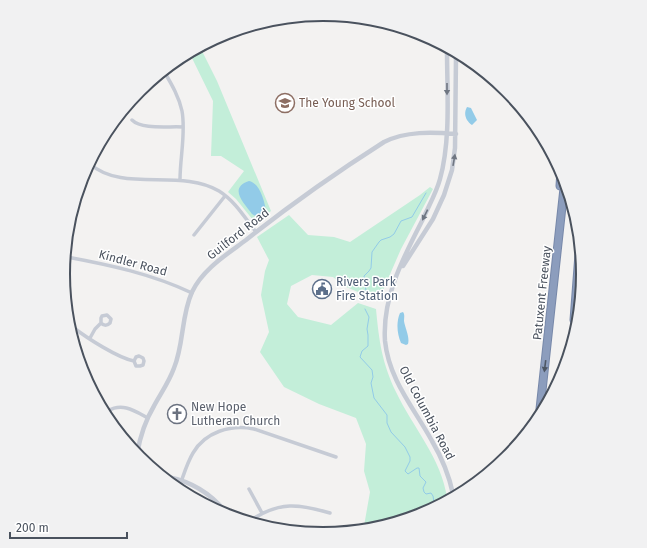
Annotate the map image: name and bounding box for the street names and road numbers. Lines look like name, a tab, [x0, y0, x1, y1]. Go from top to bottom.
street label: Guilford Road	[204, 205, 272, 263]
street label: Patuxent Freeway	[530, 245, 554, 341]
street label: Kindler Road	[97, 247, 169, 279]
street label: Old Columbia Road	[396, 364, 458, 462]

